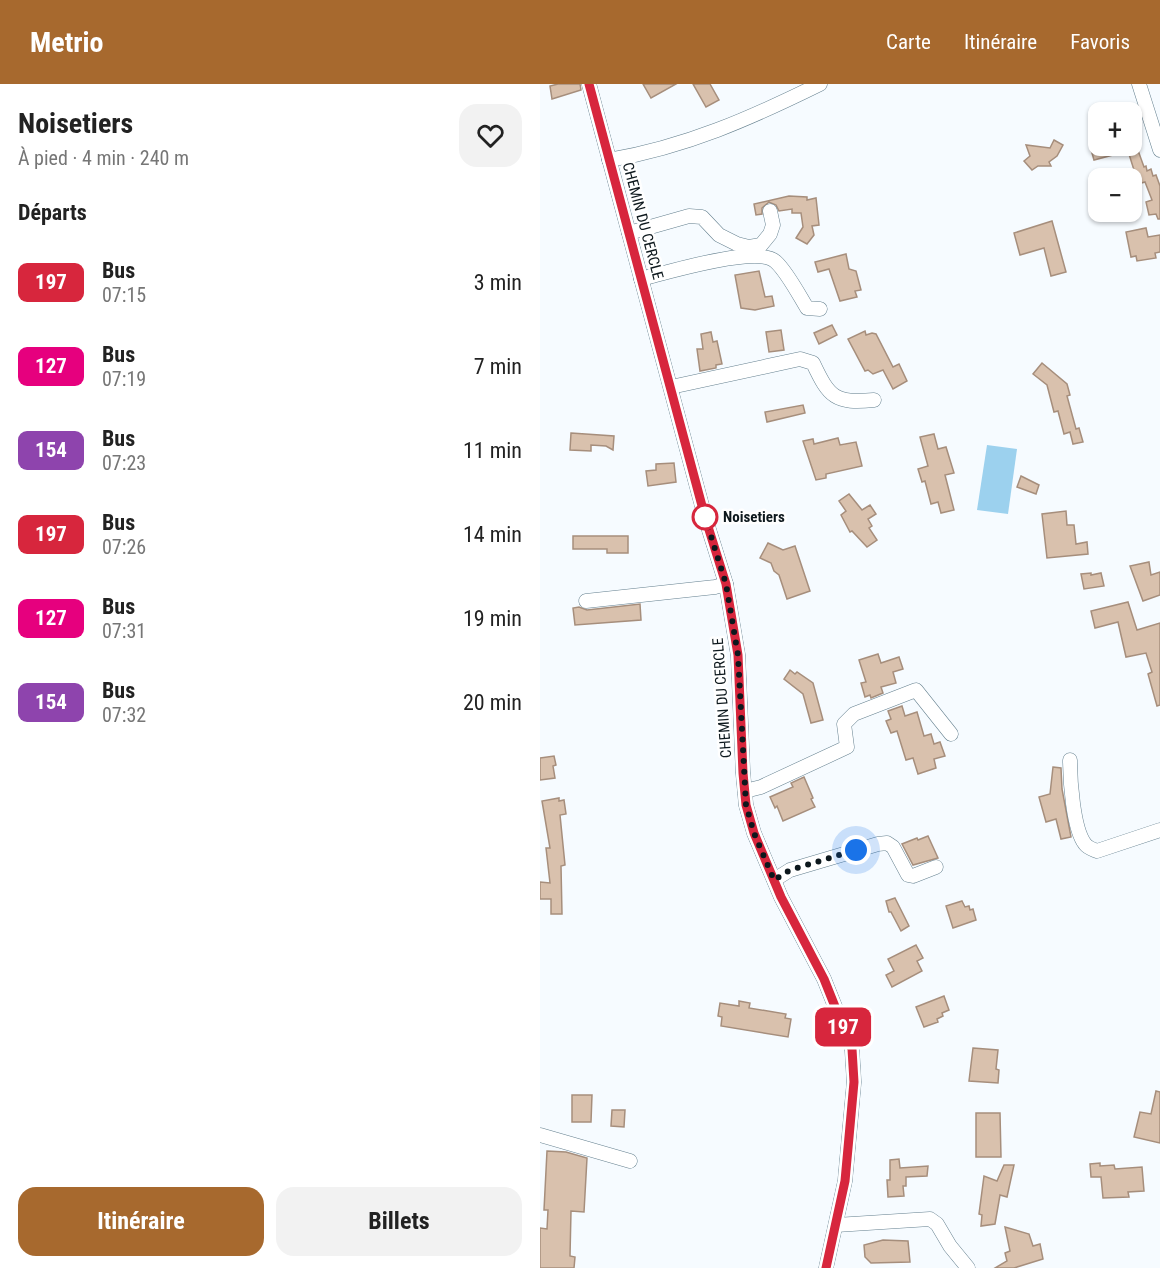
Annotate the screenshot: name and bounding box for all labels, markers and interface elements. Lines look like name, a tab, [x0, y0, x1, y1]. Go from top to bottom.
text: Metrio	[30, 26, 103, 59]
text: Carte	[886, 30, 931, 54]
text: Itinéraire	[964, 30, 1037, 54]
text: Favoris	[1070, 30, 1130, 54]
map controls	[1088, 102, 1142, 222]
button: +	[1088, 102, 1142, 156]
button: heart	[459, 104, 522, 167]
text: Noisetiers	[18, 107, 133, 140]
text: À pied · 4 min · 240 m	[18, 146, 189, 170]
street label: CHEMIN DU CERCLE	[619, 160, 667, 282]
button: −	[1088, 168, 1142, 222]
text: Départs	[18, 200, 87, 225]
text: Bus	[102, 258, 135, 283]
text: 197	[35, 270, 67, 294]
text: 3 min	[474, 270, 522, 295]
text: 07:15	[102, 283, 146, 307]
text: Bus	[102, 342, 135, 367]
text: 127	[35, 354, 67, 378]
text: 7 min	[474, 354, 522, 379]
text: 07:19	[102, 367, 146, 391]
text: Bus	[102, 426, 135, 451]
text: 154	[35, 438, 67, 462]
text: 11 min	[463, 438, 522, 463]
text: 07:23	[102, 451, 146, 475]
marker: Noisetiers	[692, 504, 718, 530]
place label: Noisetiers	[723, 508, 785, 526]
text: Bus	[102, 510, 135, 535]
text: 197	[35, 522, 67, 546]
text: 14 min	[463, 522, 522, 547]
text: 07:26	[102, 535, 146, 559]
text: Bus	[102, 594, 135, 619]
text: 127	[35, 606, 67, 630]
text: 19 min	[463, 606, 522, 631]
text: 07:31	[102, 619, 146, 643]
street label: CHEMIN DU CERCLE	[709, 637, 735, 759]
text: Bus	[102, 678, 135, 703]
text: 154	[35, 690, 67, 714]
text: 20 min	[463, 690, 522, 715]
text: 07:32	[102, 703, 146, 727]
your location	[841, 835, 871, 865]
line badge: 197	[808, 1008, 878, 1046]
text: 197	[827, 1015, 859, 1039]
button: Itinéraire	[18, 1187, 264, 1256]
button: Billets	[276, 1187, 522, 1256]

